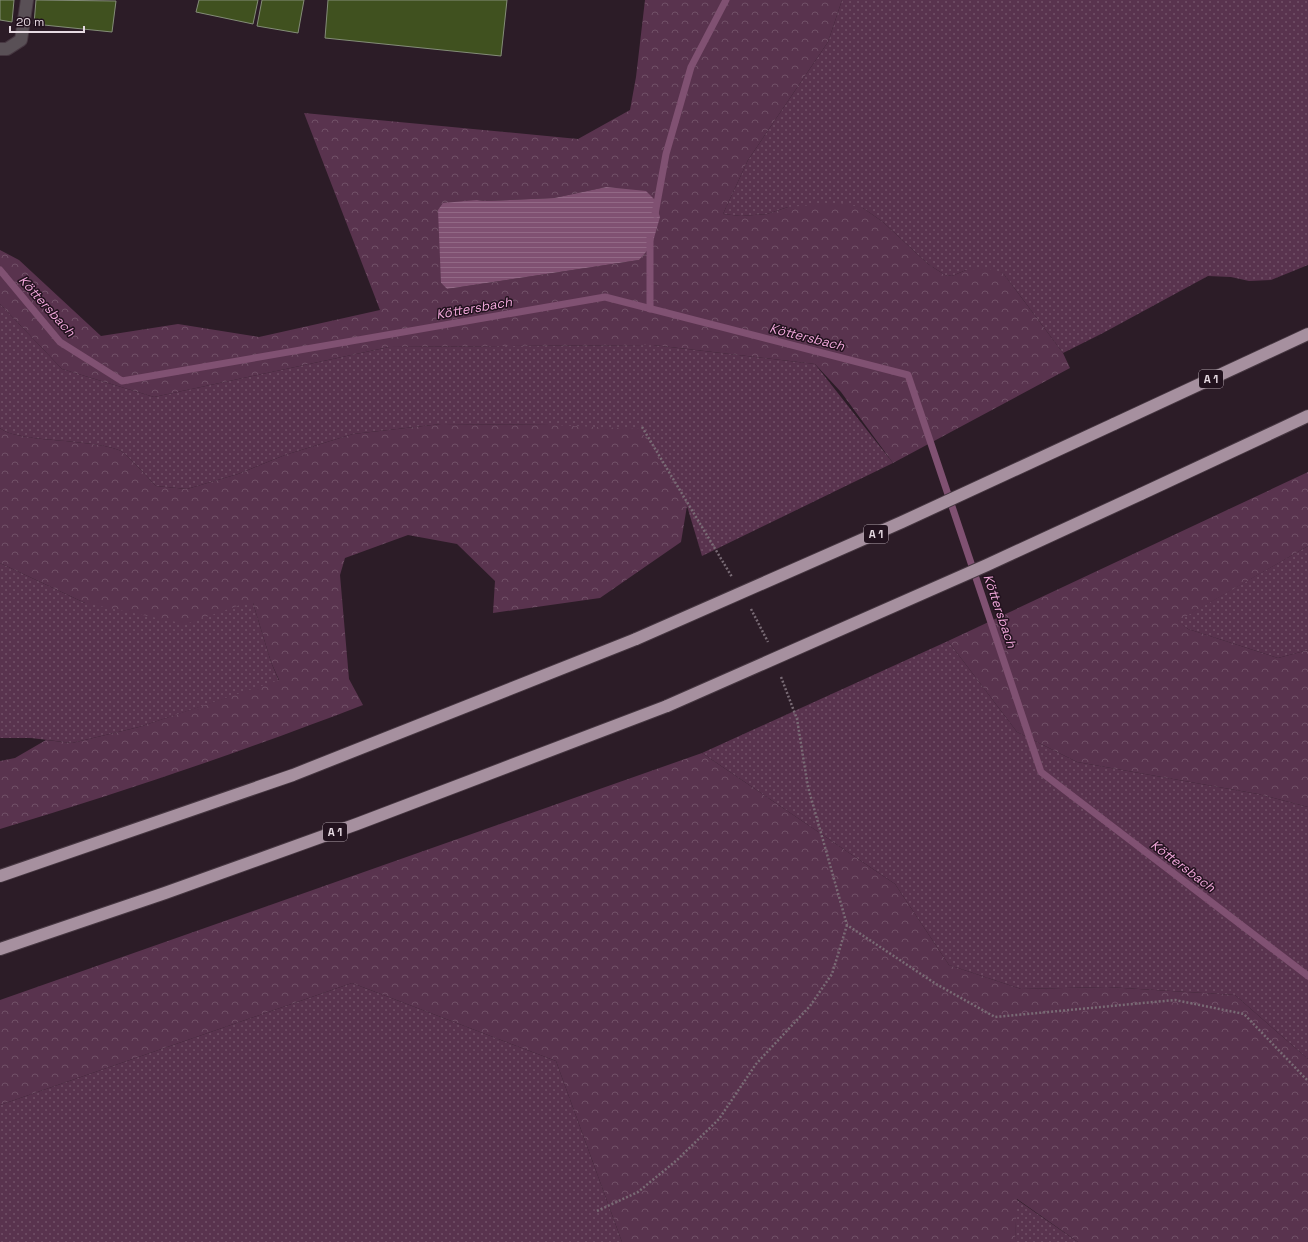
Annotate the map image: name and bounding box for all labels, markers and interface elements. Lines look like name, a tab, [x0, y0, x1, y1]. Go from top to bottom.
scale bar	[10, 8, 84, 34]
text: 20 m	[16, 14, 44, 30]
water label: Köttersbach	[15, 272, 80, 341]
water label: Köttersbach	[435, 293, 514, 323]
water label: Köttersbach	[768, 319, 847, 355]
road number: A 1	[1199, 370, 1223, 388]
road number: A 1	[864, 525, 888, 543]
water label: Köttersbach	[979, 572, 1021, 651]
road number: A 1	[323, 823, 347, 841]
water label: Köttersbach	[1147, 836, 1220, 896]

